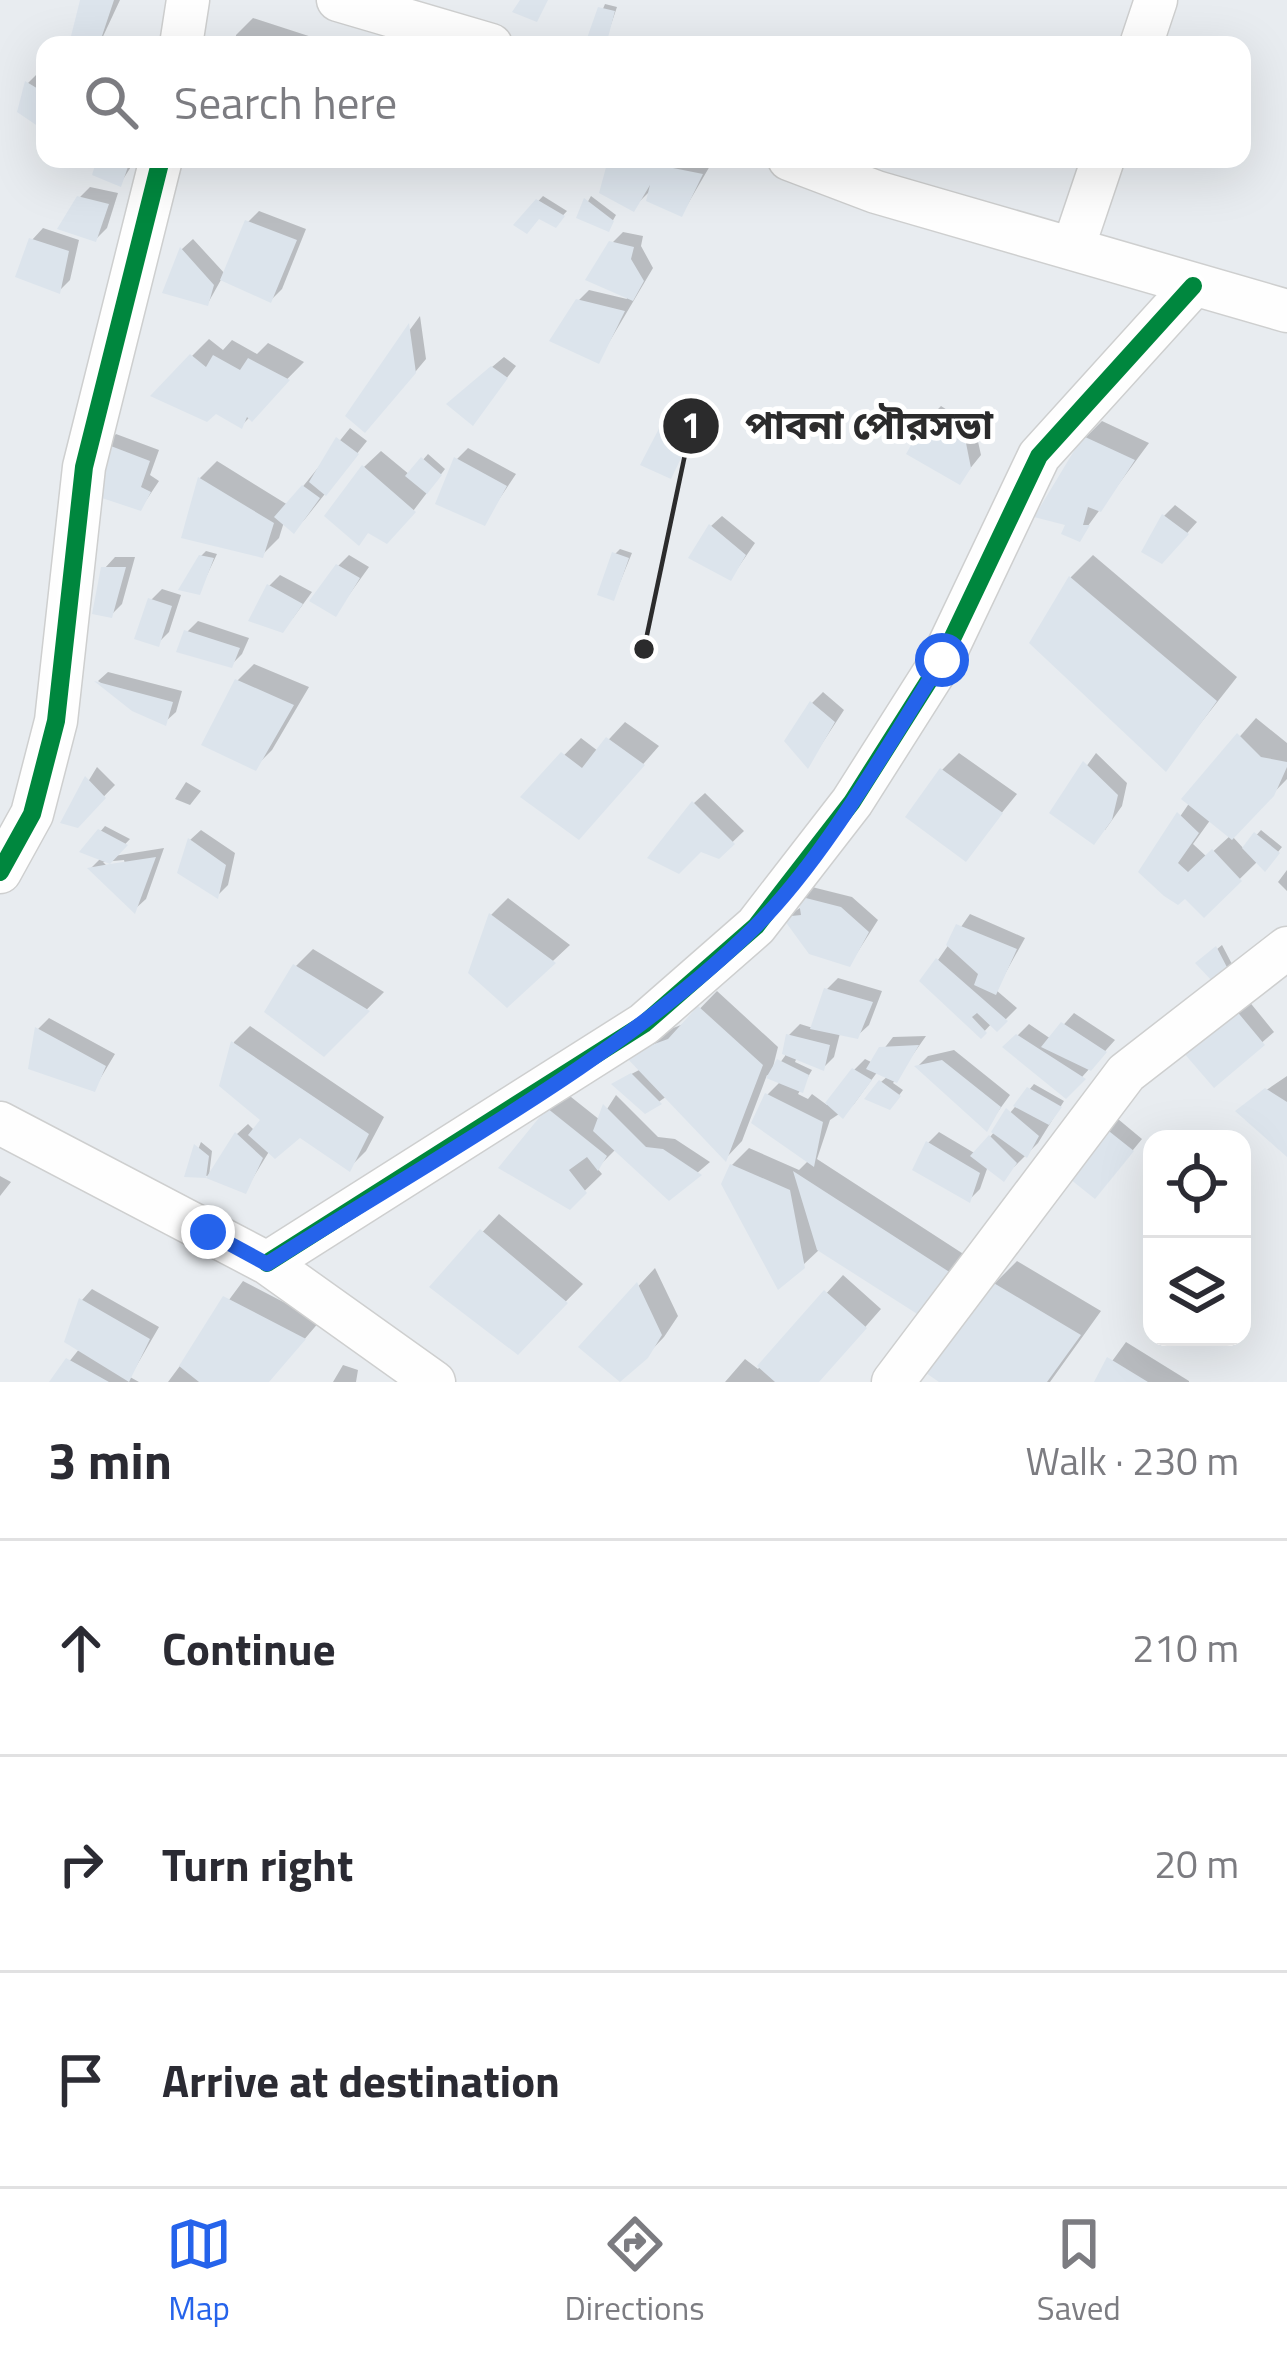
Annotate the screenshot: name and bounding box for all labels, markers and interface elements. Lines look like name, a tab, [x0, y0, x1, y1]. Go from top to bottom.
search box	[36, 36, 1251, 168]
text: Search here	[174, 68, 397, 136]
icon: search	[78, 69, 144, 135]
callout: পাবনা পৌরসভা	[661, 388, 1017, 463]
text: পাবনা পৌরসভা	[745, 395, 994, 454]
text: 1	[681, 397, 701, 452]
route start	[915, 633, 969, 687]
map controls	[1143, 1130, 1251, 1346]
button: locate	[1143, 1130, 1251, 1238]
route end	[181, 1205, 235, 1259]
button: layers	[1143, 1238, 1251, 1346]
text: 3 min	[48, 1421, 172, 1499]
text: Walk · 230 m	[1025, 1431, 1239, 1490]
text: Continue	[162, 1614, 336, 1682]
icon: ahead	[48, 1615, 114, 1681]
text: 210 m	[1132, 1618, 1239, 1677]
text: Turn right	[162, 1830, 353, 1898]
icon: right	[48, 1831, 114, 1897]
text: 20 m	[1154, 1834, 1239, 1893]
text: Arrive at destination	[162, 2046, 560, 2114]
icon: arrive	[48, 2047, 114, 2113]
tab: Map	[166, 2211, 232, 2333]
tab: Directions	[565, 2211, 704, 2333]
tab: Saved	[1037, 2211, 1121, 2333]

